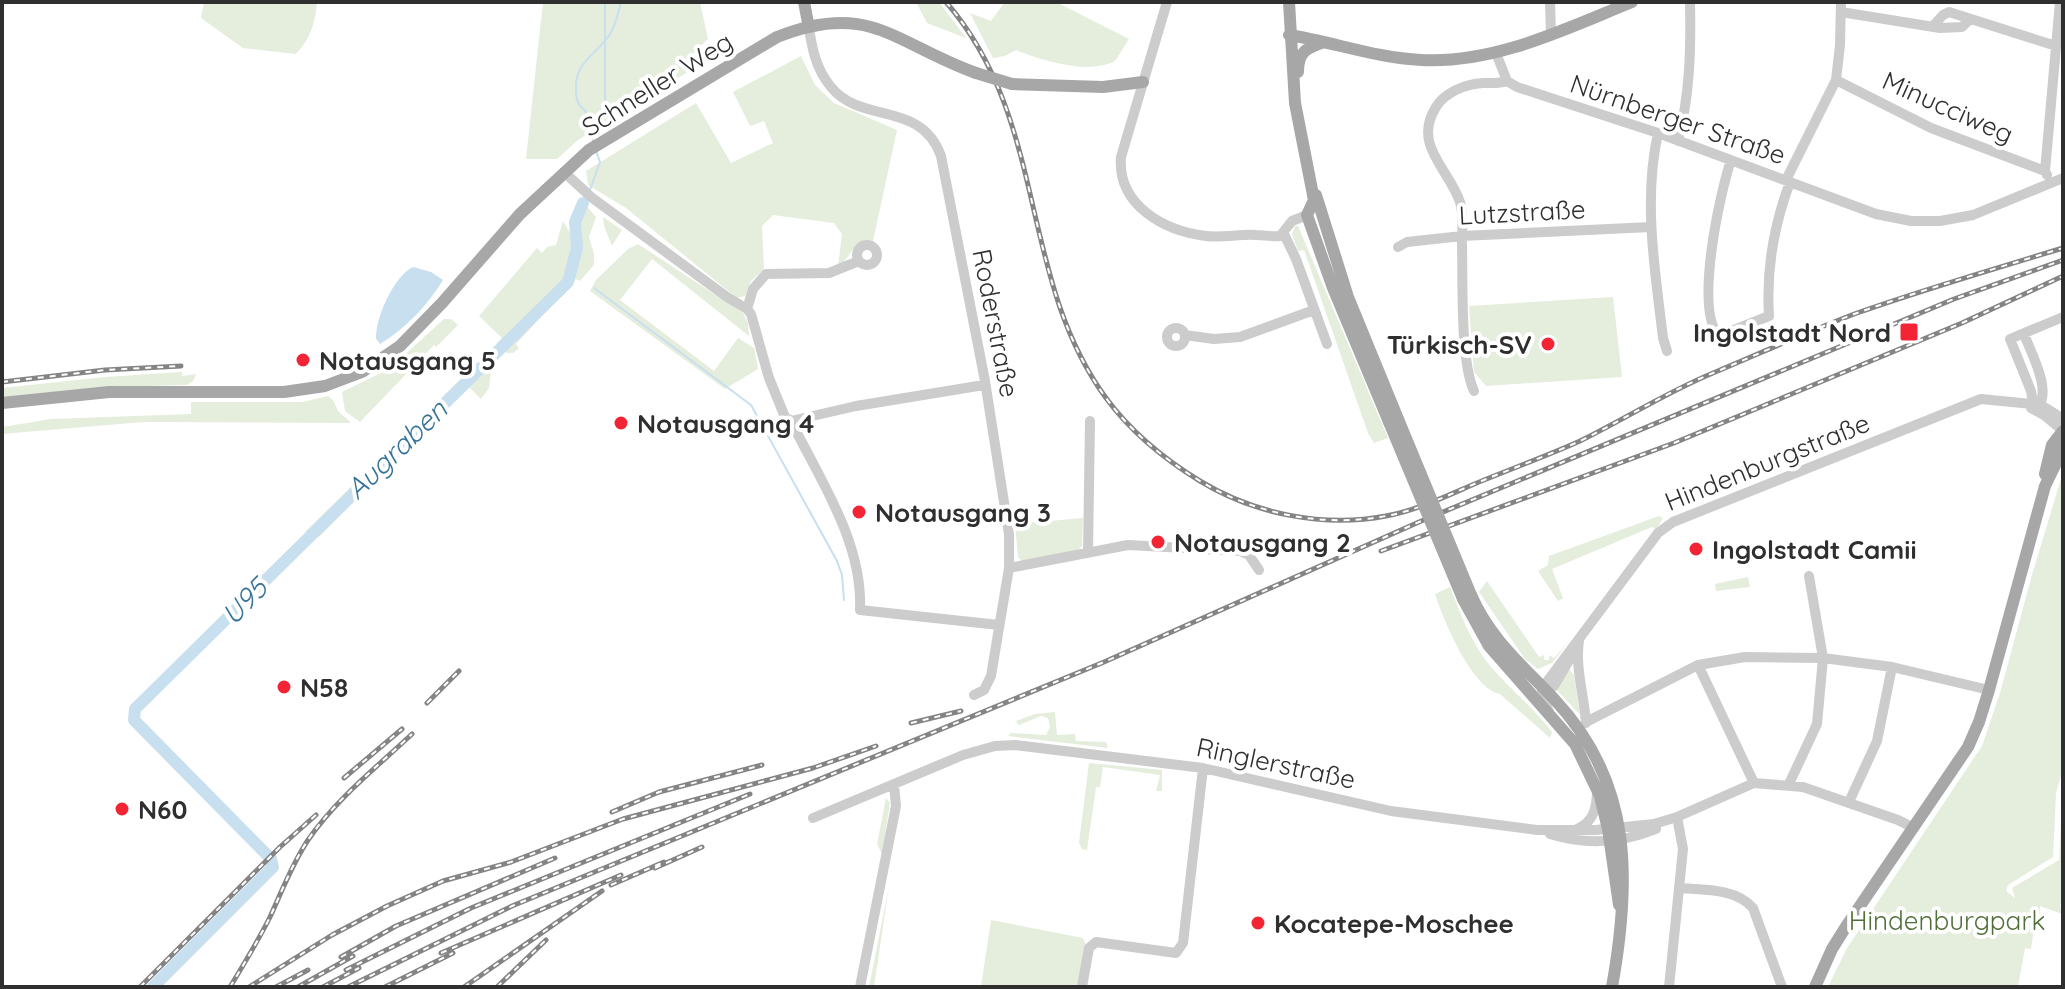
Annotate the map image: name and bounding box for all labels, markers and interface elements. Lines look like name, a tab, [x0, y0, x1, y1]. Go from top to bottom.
street label: Schneller Weg	[576, 25, 738, 143]
street label: Minucciweg	[1877, 64, 2019, 150]
street label: Nürnberger Straße	[1566, 67, 1790, 171]
street label: Lutzstraße	[1458, 192, 1586, 232]
street label: Roderstraße	[965, 246, 1027, 400]
place label: Ingolstadt Nord	[1693, 316, 1891, 349]
marker: Ingolstadt Nord	[1898, 321, 1920, 343]
place label: Türkisch-SV	[1387, 328, 1532, 361]
marker: Türkisch-SV	[1539, 335, 1557, 353]
place label: Notausgang 5	[319, 344, 496, 377]
marker: Notausgang 5	[294, 351, 312, 369]
water label: Augraben	[338, 392, 455, 506]
street label: Hindenburgstraße	[1660, 406, 1874, 518]
place label: Notausgang 4	[637, 407, 814, 440]
marker: Notausgang 4	[612, 414, 630, 432]
place label: Notausgang 3	[875, 496, 1051, 529]
marker: Notausgang 3	[850, 503, 868, 521]
place label: Notausgang 2	[1174, 526, 1351, 559]
marker: Notausgang 2	[1149, 533, 1167, 551]
place label: Ingolstadt Camii	[1712, 533, 1917, 566]
marker: Ingolstadt Camii	[1687, 540, 1705, 558]
water label: U95	[214, 569, 276, 631]
place label: N58	[300, 671, 348, 704]
marker: N58	[275, 678, 293, 696]
street label: Ringlerstraße	[1194, 730, 1358, 796]
place label: N60	[138, 793, 187, 826]
marker: N60	[113, 800, 131, 818]
park label: Hindenburgpark	[1849, 904, 2045, 937]
place label: Kocatepe-Moschee	[1274, 907, 1514, 940]
marker: Kocatepe-Moschee	[1249, 914, 1267, 932]

